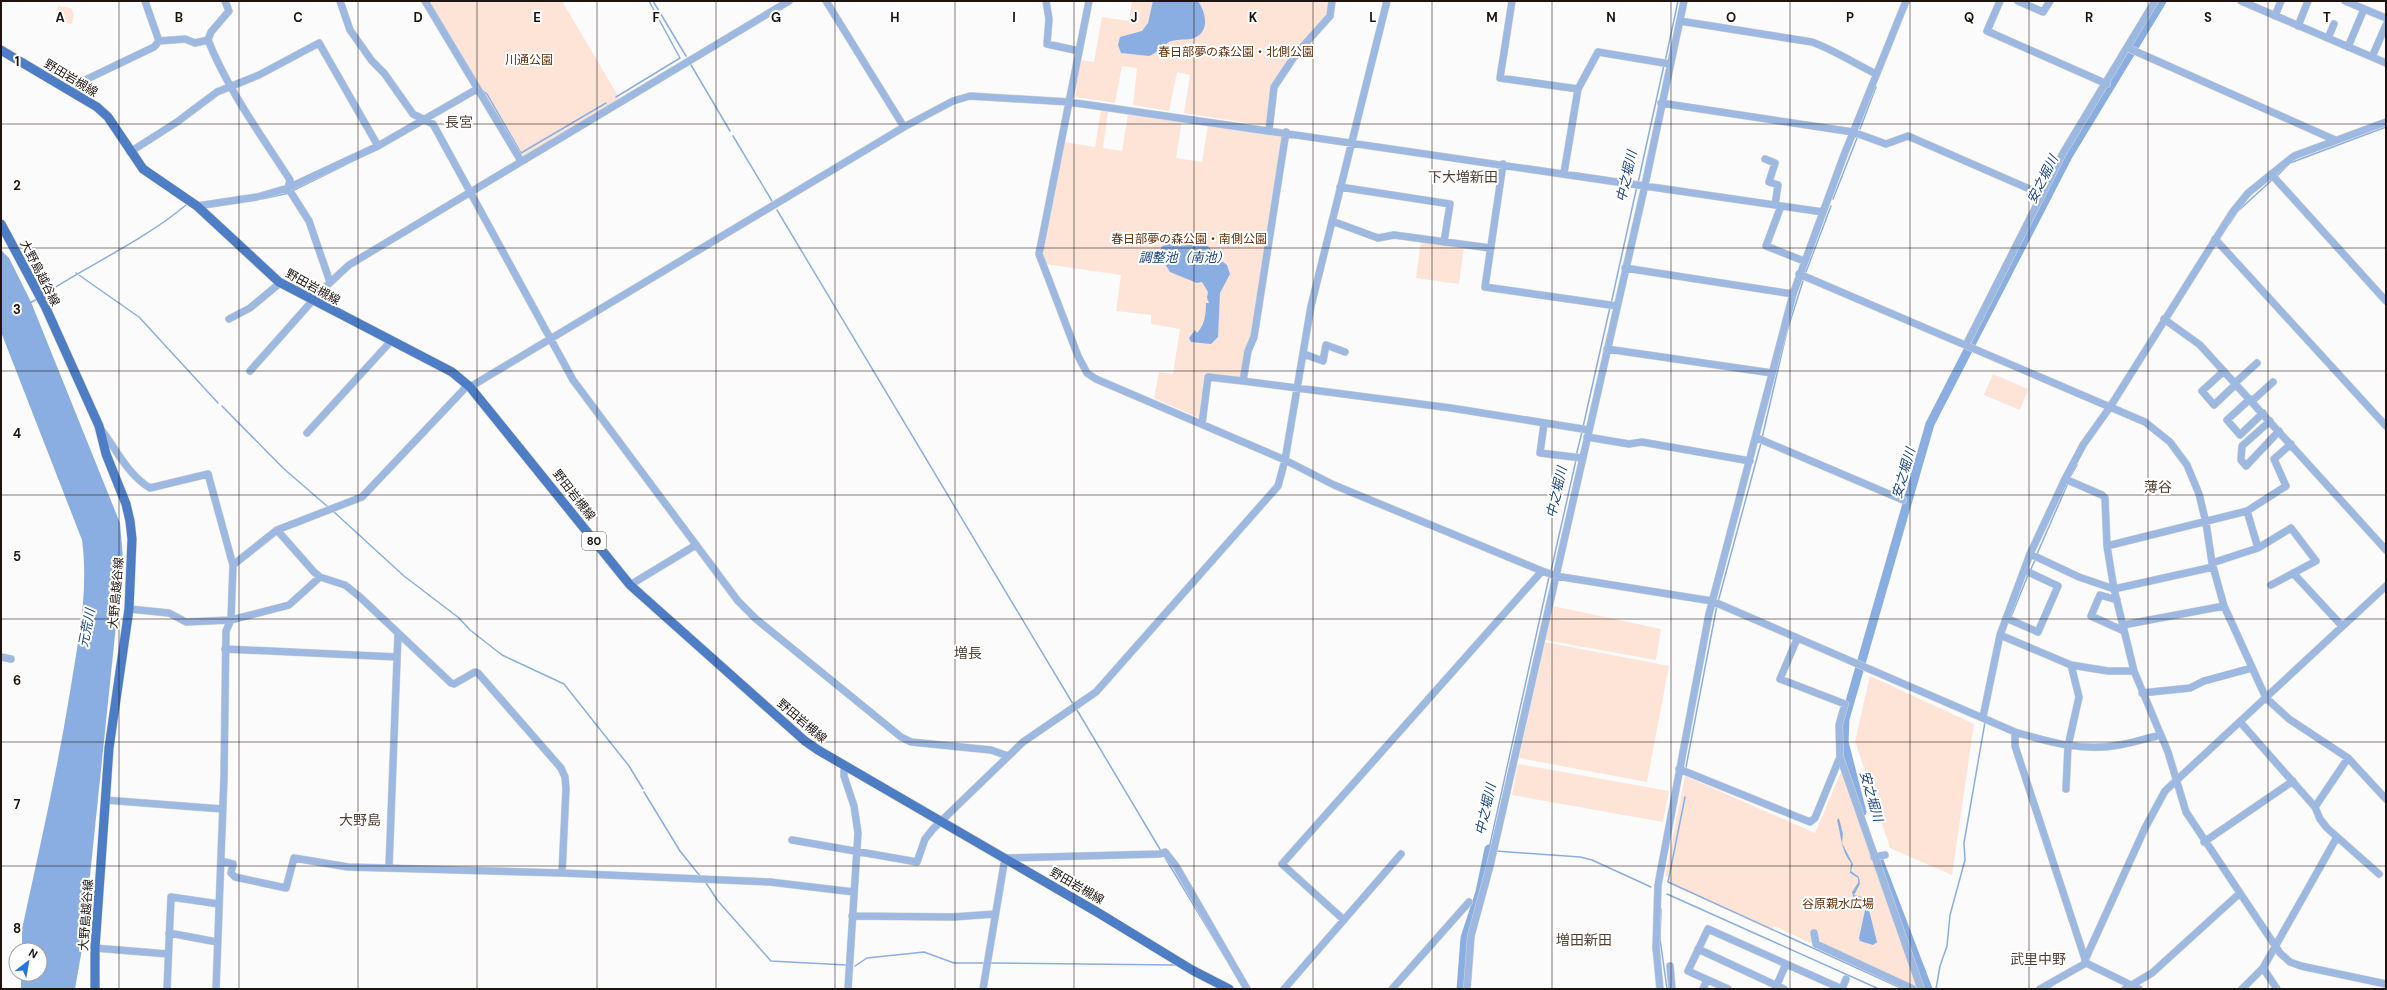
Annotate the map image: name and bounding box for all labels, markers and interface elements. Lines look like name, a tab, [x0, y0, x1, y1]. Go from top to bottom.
text: A	[55, 9, 65, 26]
text: B	[175, 9, 183, 26]
text: C	[293, 9, 303, 26]
text: D	[413, 9, 423, 26]
text: E	[533, 9, 541, 26]
text: F	[652, 9, 660, 26]
text: G	[771, 9, 781, 26]
text: H	[890, 9, 900, 26]
text: I	[1012, 9, 1016, 26]
text: J	[1130, 9, 1138, 26]
text: K	[1249, 9, 1258, 26]
text: L	[1369, 9, 1377, 26]
text: M	[1486, 9, 1498, 26]
text: N	[1606, 9, 1616, 26]
text: O	[1726, 9, 1736, 26]
text: P	[1846, 9, 1854, 26]
text: Q	[1964, 9, 1974, 26]
text: R	[2085, 9, 2093, 26]
text: S	[2204, 9, 2212, 26]
text: T	[2323, 9, 2331, 26]
park label: 春日部夢の森公園・北側公園	[1158, 44, 1314, 60]
park label: 川通公園	[505, 52, 553, 68]
text: 1	[15, 53, 19, 70]
street label: 野田岩槻線	[41, 56, 101, 100]
district label: 長宮	[445, 113, 473, 131]
water label: 中之堀川	[1612, 147, 1641, 203]
water label: 安之堀川	[2023, 150, 2063, 206]
district label: 下大増新田	[1428, 168, 1498, 186]
text: 2	[13, 177, 21, 194]
park label: 春日部夢の森公園・南側公園	[1111, 231, 1267, 247]
street label: 大野島越谷線	[17, 237, 63, 309]
water label: 調整池（南池）	[1138, 249, 1230, 266]
street label: 野田岩槻線	[283, 265, 343, 309]
text: 3	[13, 301, 21, 318]
text: 4	[13, 425, 21, 442]
water label: 安之堀川	[1888, 444, 1919, 500]
water label: 中之堀川	[1542, 463, 1571, 519]
street label: 野田岩槻線	[549, 466, 599, 524]
district label: 薄谷	[2144, 478, 2172, 496]
road number: 80	[582, 532, 606, 550]
text: 5	[13, 548, 21, 565]
street label: 大野島越谷線	[105, 556, 127, 630]
water label: 元荒川	[74, 605, 99, 649]
district label: 増長	[954, 644, 982, 662]
text: 6	[13, 672, 21, 689]
street label: 野田岩槻線	[774, 696, 830, 746]
water label: 安之堀川	[1856, 769, 1887, 825]
water label: 中之堀川	[1471, 780, 1500, 836]
text: 7	[14, 796, 21, 813]
district label: 大野島	[339, 811, 381, 829]
street label: 野田岩槻線	[1047, 864, 1107, 908]
street label: 大野島越谷線	[76, 879, 96, 951]
park label: 谷原親水広場	[1802, 896, 1874, 912]
text: 8	[13, 920, 21, 937]
district label: 増田新田	[1556, 931, 1612, 949]
north arrow	[8, 942, 48, 982]
text: N	[26, 945, 40, 961]
district label: 武里中野	[2010, 950, 2066, 968]

